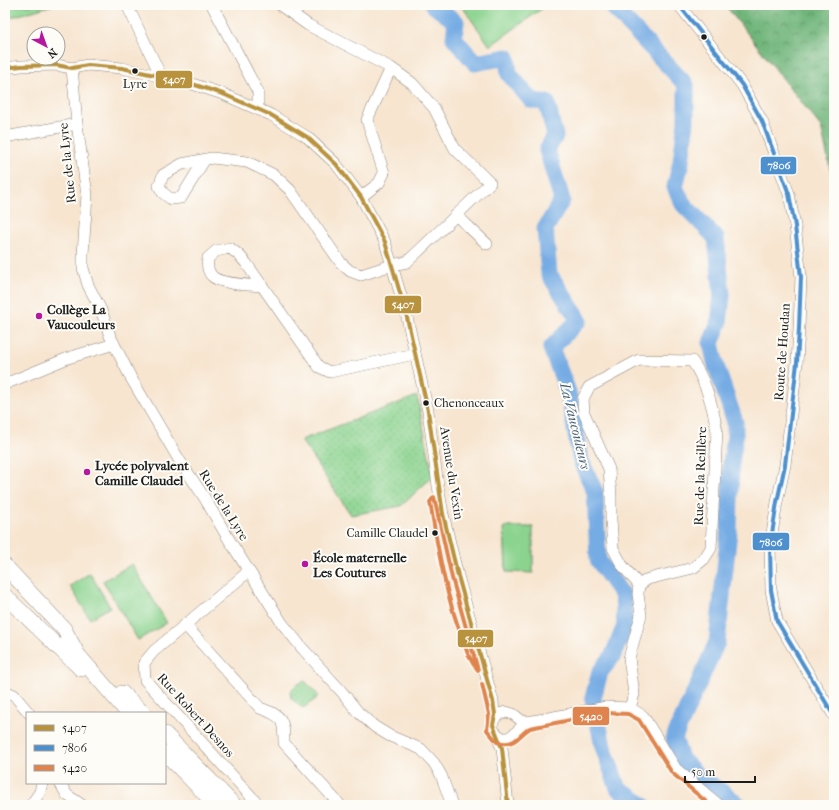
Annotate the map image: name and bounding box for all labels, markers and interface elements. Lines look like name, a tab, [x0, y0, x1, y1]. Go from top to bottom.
north arrow	[26, 26, 66, 66]
unlabelled marker	[699, 32, 709, 42]
text: N	[44, 46, 60, 61]
marker: Lyre	[130, 66, 140, 76]
line badge: 5407	[155, 70, 193, 89]
text: 5407	[163, 73, 186, 86]
place label: Lyre	[123, 77, 147, 91]
street label: Rue de la Lyre	[55, 121, 79, 204]
line badge: 7806	[760, 156, 797, 175]
text: 7806	[767, 159, 791, 172]
line badge: 5407	[384, 295, 422, 314]
text: 5407	[392, 298, 415, 311]
place label: Collège La Vaucouleurs	[46, 302, 115, 332]
street label: Route de Houdan	[771, 302, 793, 401]
marker: Collège La Vaucouleurs	[34, 311, 44, 321]
water label: La Vaucouleurs	[556, 380, 594, 472]
place label: Chenonceaux	[434, 396, 505, 410]
marker: Chenonceaux	[421, 398, 431, 408]
street label: Avenue du Vexin	[437, 424, 467, 521]
street label: Rue de la Reillère	[691, 426, 709, 526]
place label: Lycée polyvalent Camille Claudel	[95, 458, 189, 488]
marker: Lycée polyvalent Camille Claudel	[82, 467, 92, 477]
street label: Rue de la Lyre	[196, 467, 252, 544]
place label: Camille Claudel	[346, 526, 429, 540]
marker: Camille Claudel	[430, 528, 440, 538]
line badge: 7806	[752, 532, 790, 551]
text: 7806	[759, 536, 783, 549]
place label: École maternelle Les Coutures	[313, 550, 407, 580]
marker: École maternelle Les Coutures	[300, 559, 310, 569]
line badge: 5407	[457, 629, 494, 648]
text: 5407	[465, 632, 488, 645]
street label: Rue Robert Desnos	[154, 670, 238, 760]
line badge: 5420	[572, 706, 610, 726]
text: 5420	[580, 710, 602, 723]
legend	[26, 712, 166, 784]
text: 5407	[62, 721, 87, 735]
text: 7806	[62, 741, 87, 755]
scale bar	[685, 758, 755, 784]
text: 5420	[62, 761, 87, 775]
text: 50 m	[691, 765, 715, 779]

